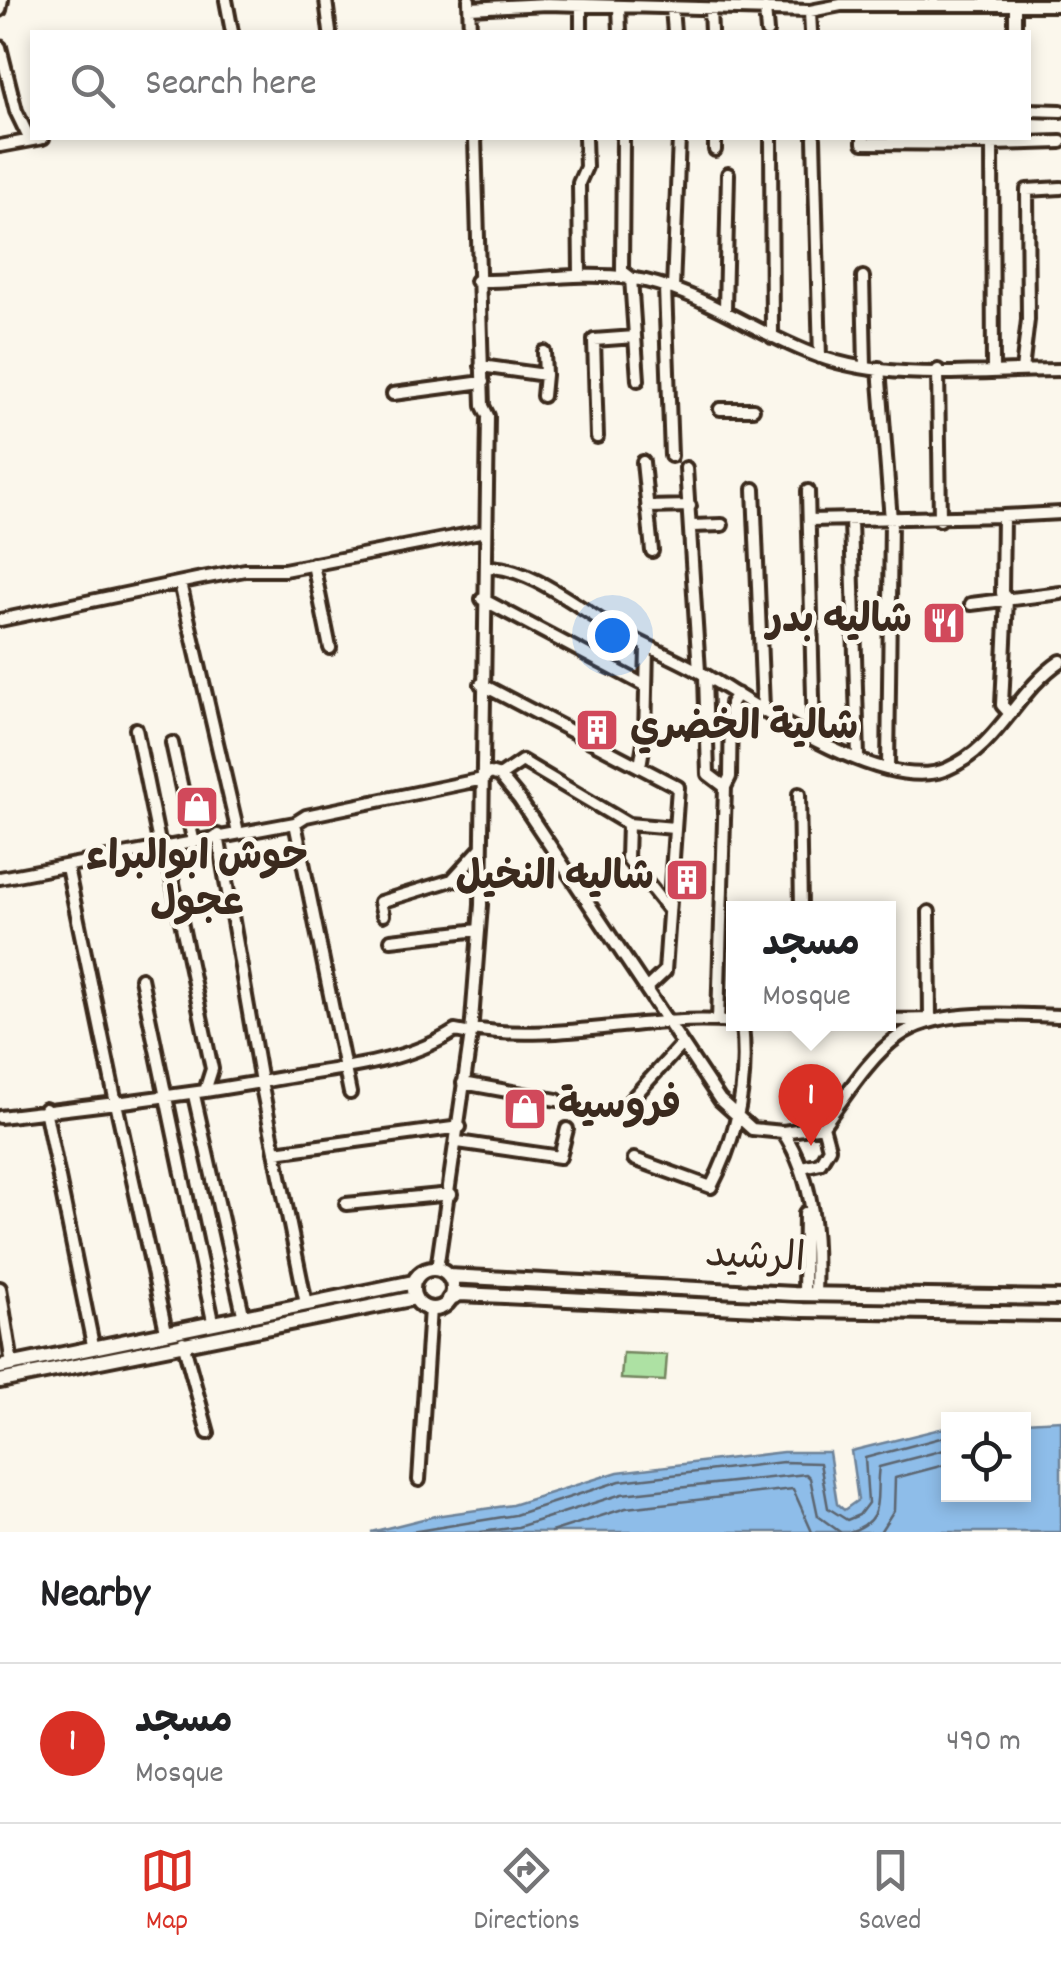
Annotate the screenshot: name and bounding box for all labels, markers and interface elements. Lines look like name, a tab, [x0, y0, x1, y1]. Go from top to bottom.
search box	[30, 30, 1031, 140]
icon: search	[65, 58, 120, 113]
text: Search here	[145, 58, 317, 113]
place label: شاليه بدر	[763, 595, 912, 652]
restaurant icon: شاليه بدر	[921, 600, 967, 646]
your location	[587, 610, 638, 661]
place label: شالية الخضري	[630, 702, 858, 759]
building icon: شالية الخضري	[574, 707, 620, 753]
shop icon: حوش ابوالبراء عجول	[174, 784, 220, 830]
place label: حوش ابوالبراء عجول	[86, 832, 308, 935]
place label: شاليه النخيل	[456, 852, 654, 909]
building icon: شاليه النخيل	[664, 857, 710, 903]
popup	[726, 901, 896, 1031]
text: مسجد	[762, 919, 860, 974]
text: Mosque	[762, 975, 851, 1021]
pin: 1	[778, 1064, 844, 1146]
place label: فروسية	[558, 1081, 681, 1138]
shop icon: فروسية	[502, 1086, 548, 1132]
street label: الرشيد	[703, 1229, 807, 1291]
map controls	[941, 1412, 1031, 1502]
button: locate	[941, 1412, 1031, 1502]
text: Nearby	[40, 1567, 150, 1627]
text: مسجد	[135, 1696, 232, 1751]
text: 1	[69, 1720, 76, 1766]
text: 490 m	[946, 1720, 1021, 1766]
text: Mosque	[135, 1752, 224, 1798]
tab: Map	[140, 1843, 195, 1943]
tab: Directions	[474, 1843, 580, 1943]
tab: Saved	[859, 1843, 921, 1943]

